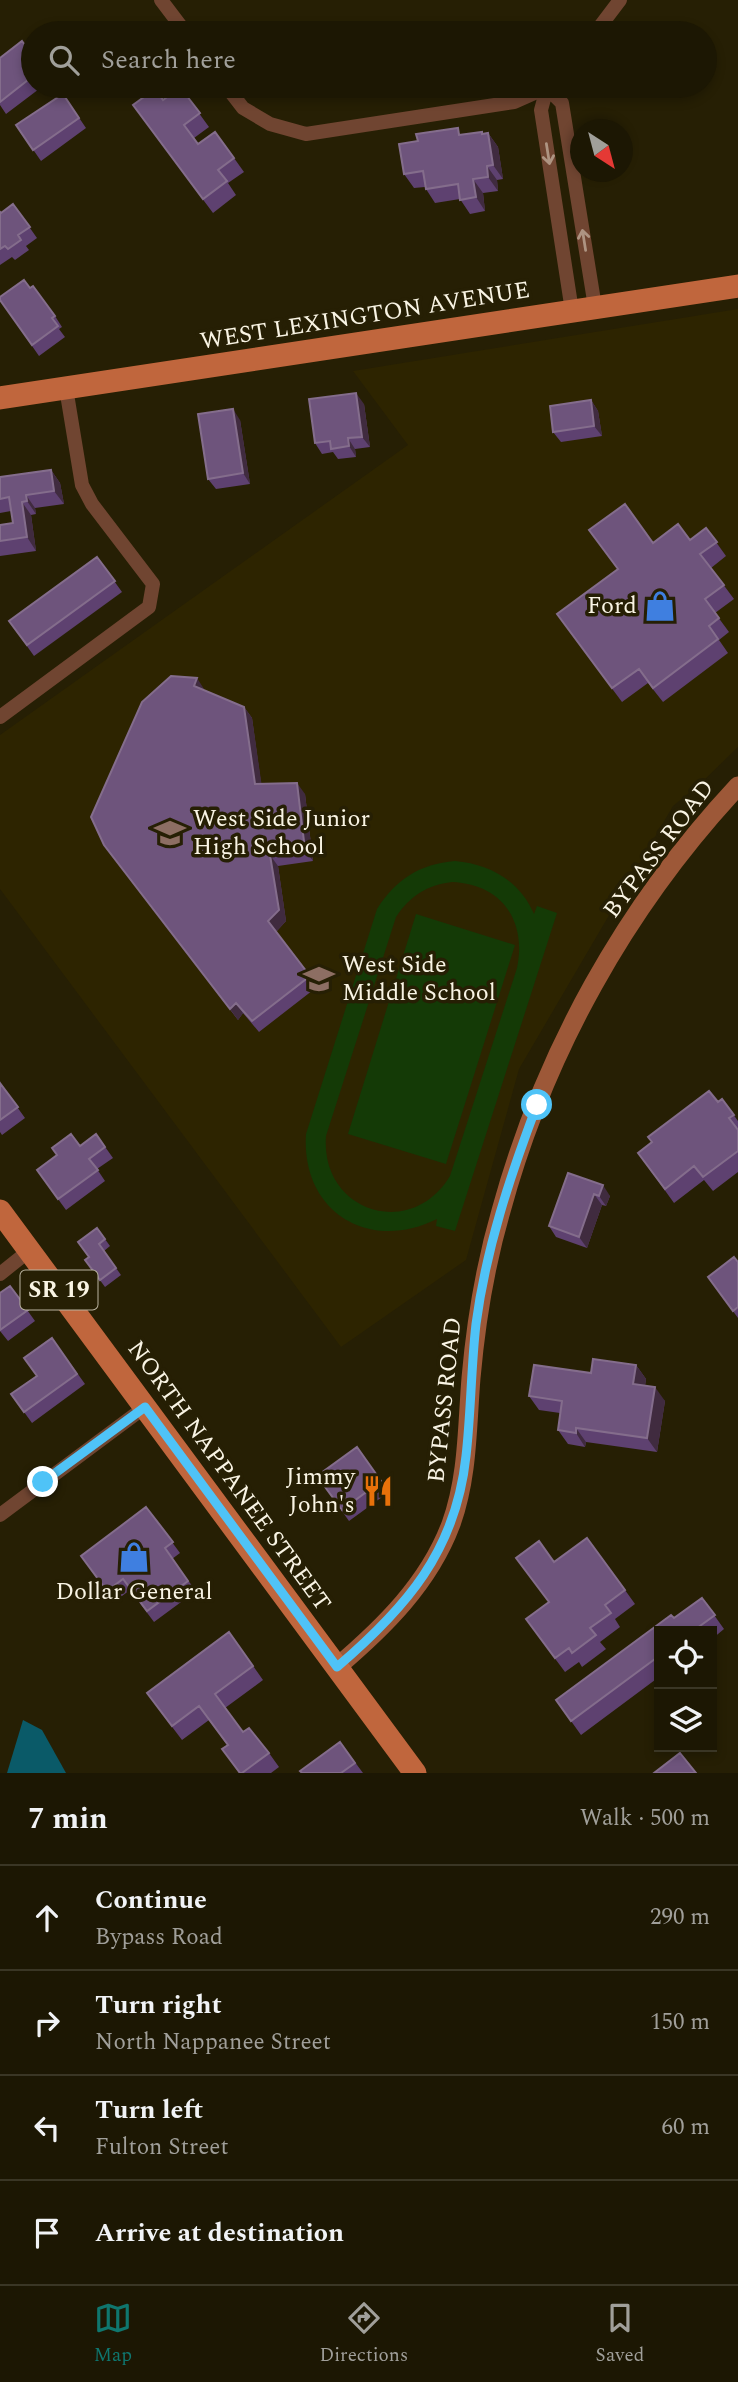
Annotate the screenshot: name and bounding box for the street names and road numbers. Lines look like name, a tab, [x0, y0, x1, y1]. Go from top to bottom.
street label: WEST LEXINGTON AVENUE	[198, 272, 532, 360]
street label: BYPASS ROAD	[595, 772, 723, 926]
road number: SR 19	[20, 1270, 98, 1310]
street label: BYPASS ROAD	[418, 1315, 472, 1485]
street label: NORTH NAPPANEE STREET	[118, 1333, 340, 1619]

